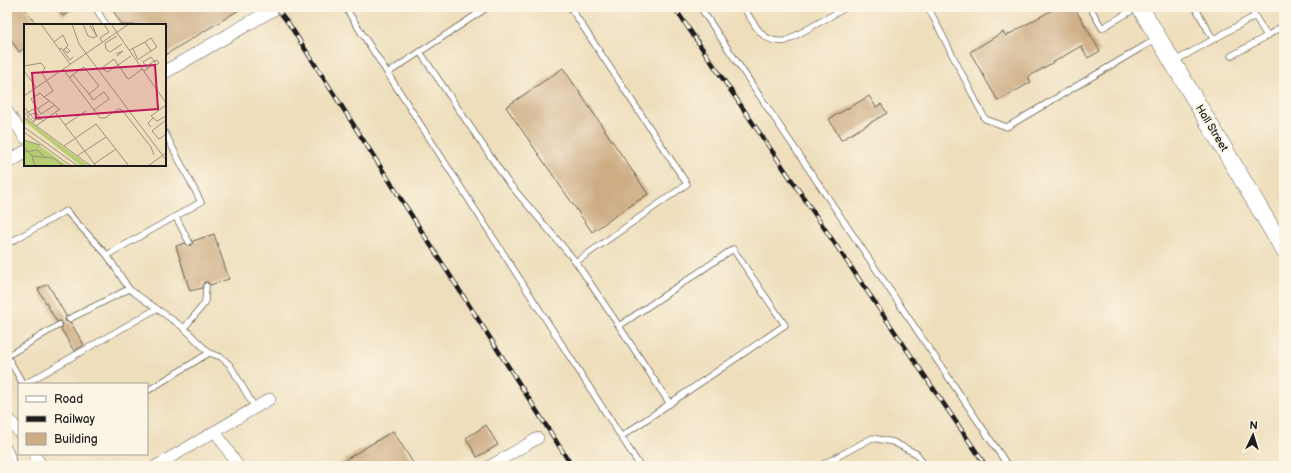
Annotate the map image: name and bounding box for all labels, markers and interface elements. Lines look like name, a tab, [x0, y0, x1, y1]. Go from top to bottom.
inset map	[24, 24, 166, 166]
street label: Hall Street	[1193, 102, 1231, 154]
legend	[18, 383, 148, 455]
text: Road	[54, 392, 83, 407]
text: Railway	[54, 412, 96, 427]
north arrow	[1233, 415, 1273, 455]
text: N	[1249, 419, 1258, 432]
text: Building	[54, 432, 98, 447]

